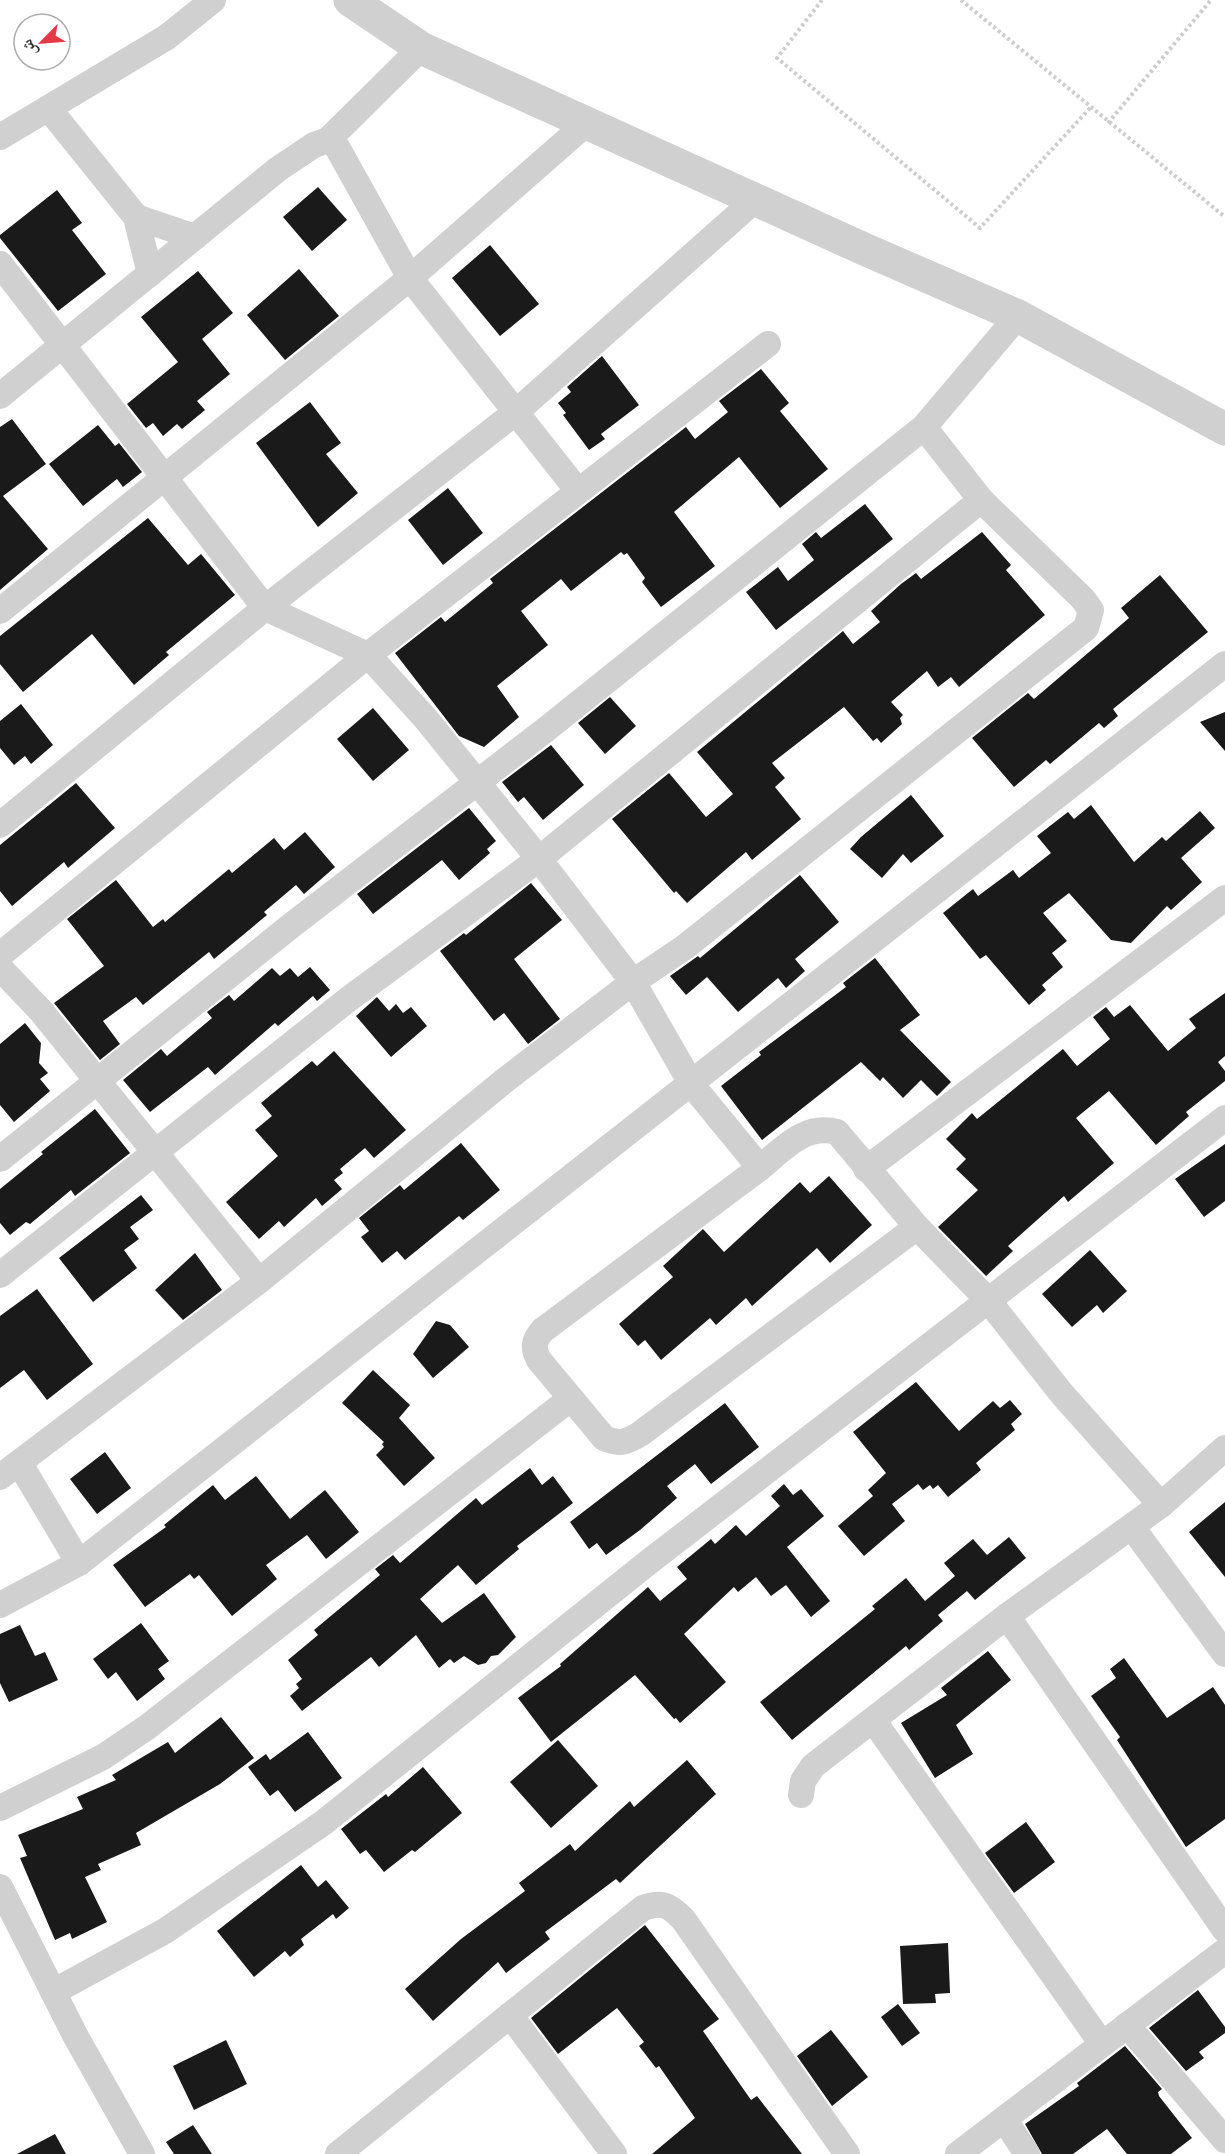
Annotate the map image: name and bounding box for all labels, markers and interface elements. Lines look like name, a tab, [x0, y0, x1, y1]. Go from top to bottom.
north arrow	[12, 12, 72, 72]
text: ش	[17, 36, 41, 60]

